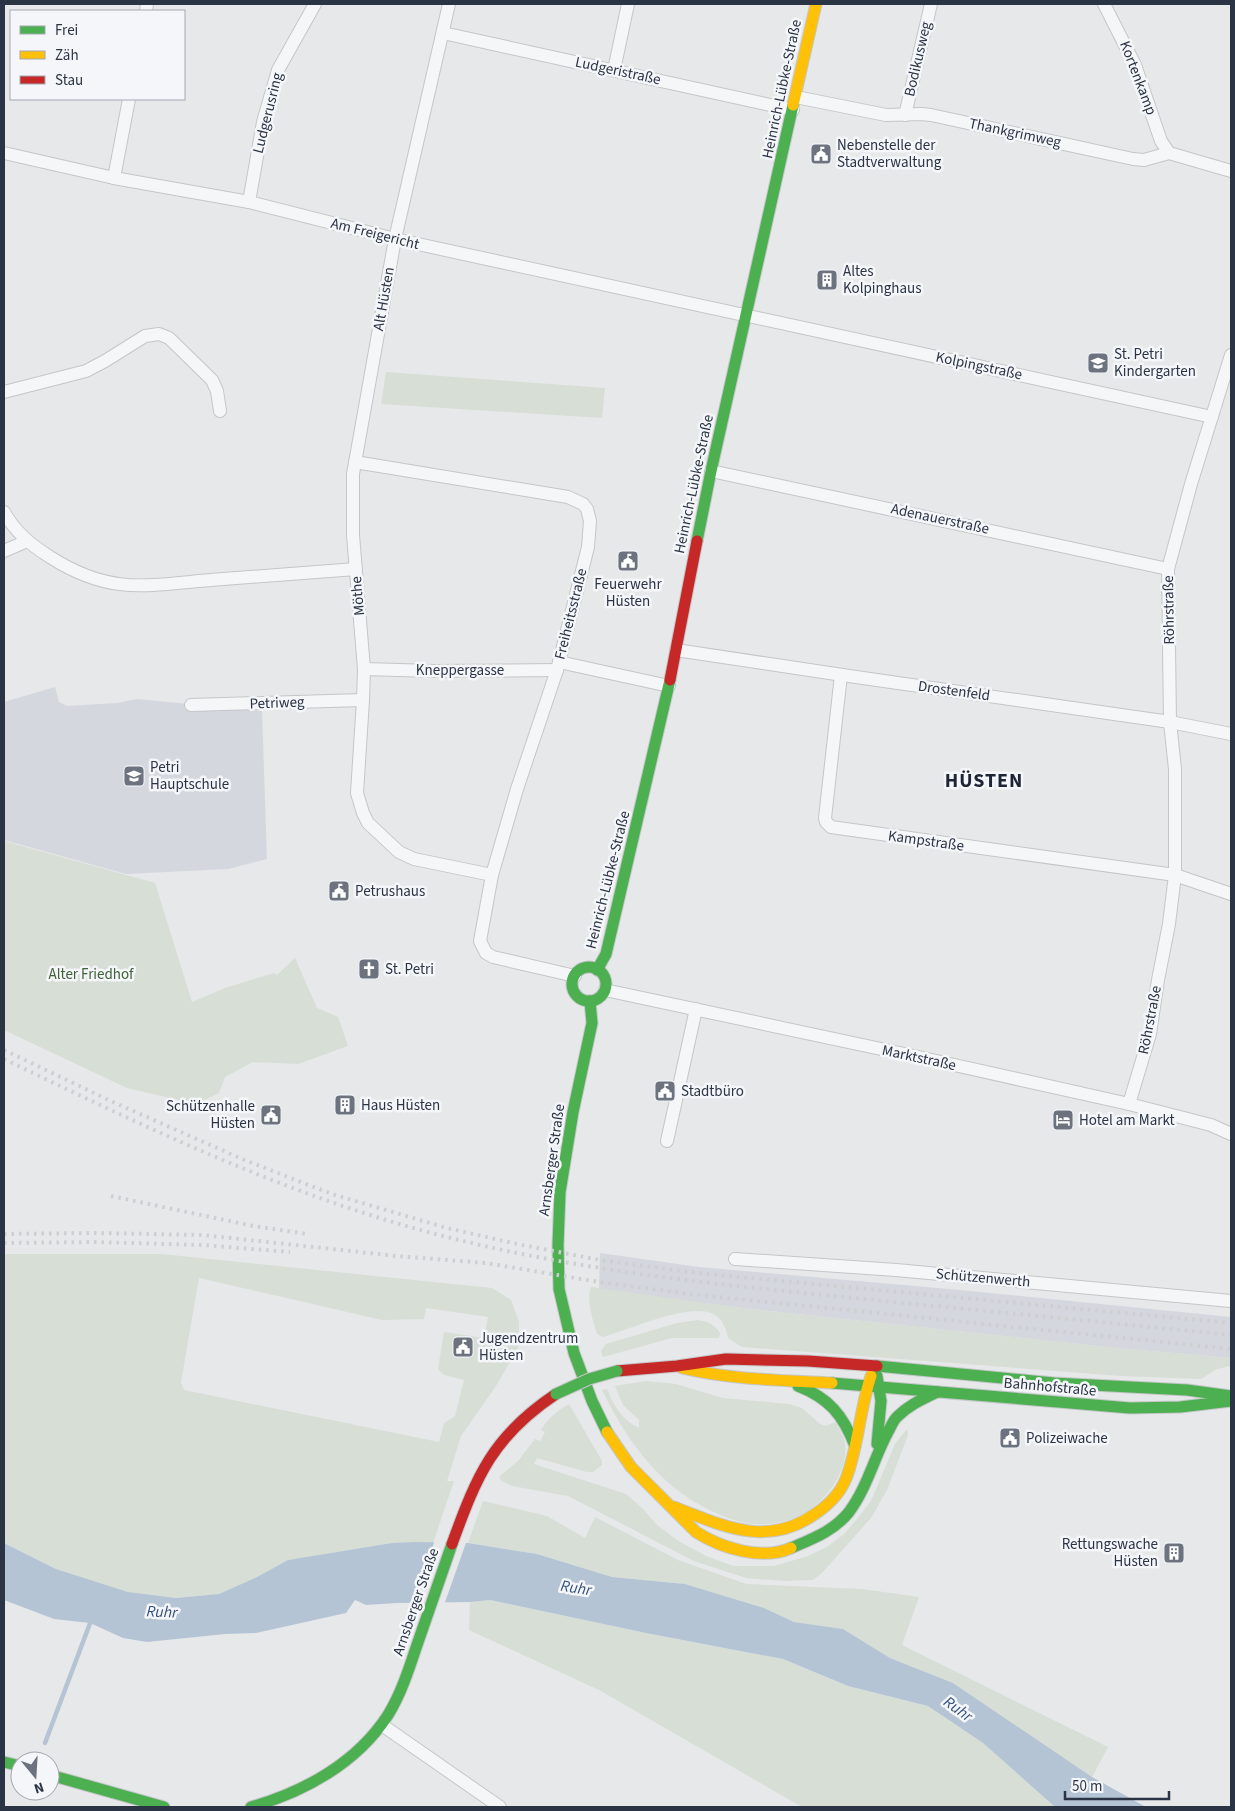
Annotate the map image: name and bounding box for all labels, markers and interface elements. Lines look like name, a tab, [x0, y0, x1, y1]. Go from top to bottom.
legend	[10, 10, 185, 100]
street label: Heinrich-Lübke-Straße	[757, 18, 807, 160]
street label: Bodikusweg	[899, 19, 937, 98]
text: Frei	[55, 20, 78, 41]
street label: Kortenkamp	[1114, 38, 1162, 118]
text: Zäh	[55, 45, 79, 66]
street label: Ludgeristraße	[573, 52, 663, 90]
text: Stau	[55, 70, 83, 91]
street label: Ludgerusring	[248, 70, 288, 156]
street label: Thankgrimweg	[967, 113, 1063, 153]
place label: Nebenstelle der Stadtverwaltung	[837, 135, 942, 173]
public building icon: Nebenstelle der Stadtverwaltung	[809, 142, 833, 166]
street label: Am Freigericht	[328, 213, 422, 255]
place label: Altes Kolpinghaus	[843, 261, 921, 299]
street label: Alt Hüsten	[368, 265, 400, 333]
building icon: Altes Kolpinghaus	[815, 268, 839, 292]
place label: St. Petri Kindergarten	[1114, 344, 1196, 382]
street label: Kolpingstraße	[934, 347, 1024, 385]
school or university icon: St. Petri Kindergarten	[1086, 351, 1110, 375]
street label: Heinrich-Lübke-Straße	[669, 413, 719, 555]
street label: Adenauerstraße	[889, 498, 991, 540]
public building icon: Feuerwehr Hüsten	[616, 549, 640, 573]
street label: Freiheitsstraße	[550, 566, 592, 662]
place label: Feuerwehr Hüsten	[594, 574, 662, 612]
street label: Möthe	[346, 575, 370, 617]
street label: Röhrstraße	[1158, 575, 1180, 645]
street label: Kneppergasse	[416, 660, 504, 681]
street label: Drostenfeld	[917, 676, 991, 706]
street label: Petriweg	[249, 692, 305, 714]
place label: Petri Hauptschule	[150, 757, 229, 795]
school or university icon: Petri Hauptschule	[122, 764, 146, 788]
district label: HÜSTEN	[945, 767, 1023, 795]
street label: Heinrich-Lübke-Straße	[581, 809, 635, 951]
street label: Kampstraße	[887, 825, 965, 857]
public building icon: Petrushaus	[327, 879, 351, 903]
place label: Petrushaus	[355, 881, 425, 902]
church icon: St. Petri	[357, 957, 381, 981]
place label: St. Petri	[385, 959, 434, 980]
park label: Alter Friedhof	[49, 964, 134, 985]
street label: Röhrstraße	[1133, 984, 1167, 1056]
street label: Marktstraße	[880, 1040, 958, 1076]
public building icon: Stadtbüro	[653, 1079, 677, 1103]
place label: Stadtbüro	[681, 1081, 744, 1102]
building icon: Haus Hüsten	[333, 1093, 357, 1117]
place label: Haus Hüsten	[361, 1095, 440, 1116]
place label: Schützenhalle Hüsten	[166, 1096, 255, 1134]
public building icon: Schützenhalle Hüsten	[259, 1103, 283, 1127]
street label: Arnsberger Straße	[534, 1103, 570, 1217]
hotel icon: Hotel am Markt	[1051, 1108, 1075, 1132]
place label: Hotel am Markt	[1079, 1110, 1175, 1131]
street label: Schützenwerth	[935, 1263, 1031, 1293]
place label: Jugendzentrum Hüsten	[479, 1328, 578, 1366]
public building icon: Jugendzentrum Hüsten	[451, 1335, 475, 1359]
street label: Bahnhofstraße	[1003, 1372, 1097, 1402]
public building icon: Polizeiwache	[998, 1426, 1022, 1450]
place label: Polizeiwache	[1026, 1428, 1108, 1449]
place label: Rettungswache Hüsten	[1062, 1534, 1158, 1572]
building icon: Rettungswache Hüsten	[1162, 1541, 1186, 1565]
street label: Arnsberger Straße	[388, 1545, 444, 1659]
water label: Ruhr	[559, 1575, 595, 1602]
water label: Ruhr	[146, 1600, 180, 1624]
water label: Ruhr	[939, 1691, 978, 1728]
north arrow	[10, 1751, 60, 1801]
scale bar	[1065, 1768, 1169, 1800]
text: N	[31, 1776, 46, 1798]
text: 50 m	[1072, 1776, 1102, 1797]

